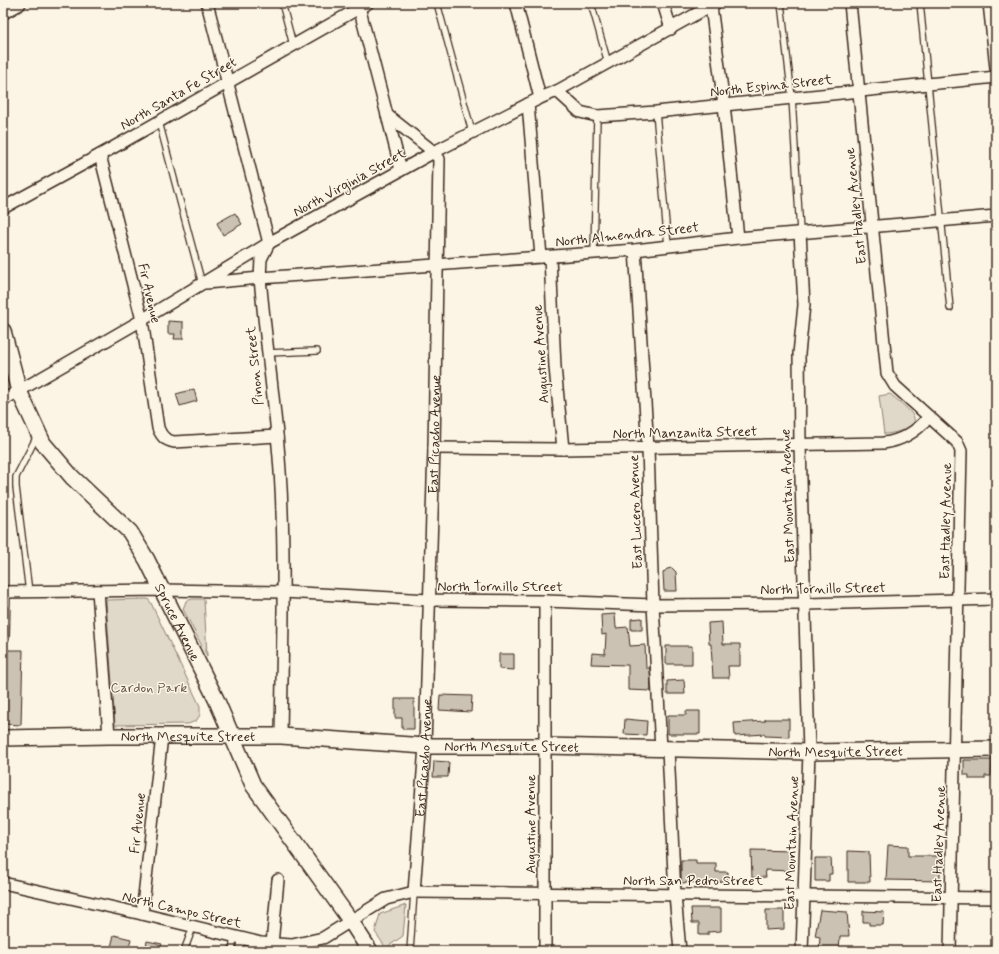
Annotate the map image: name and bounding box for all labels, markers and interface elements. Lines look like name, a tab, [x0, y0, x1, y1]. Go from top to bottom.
street label: North Santa Fe Street	[117, 53, 240, 135]
street label: North Espina Street	[709, 71, 834, 101]
street label: North Virginia Street	[290, 144, 410, 222]
street label: East Hadley Avenue	[841, 146, 871, 265]
street label: North Almendra Street	[554, 218, 700, 251]
street label: Fir Avenue	[133, 261, 165, 325]
street label: Augustine Avenue	[529, 303, 553, 404]
street label: Pinon Street	[242, 325, 268, 406]
street label: East Picacho Avenue	[425, 375, 445, 494]
street label: North Manzanita Street	[613, 423, 758, 443]
street label: East Mountain Avenue	[777, 428, 799, 563]
street label: East Lucero Avenue	[625, 454, 647, 570]
street label: East Hadley Avenue	[936, 462, 956, 580]
street label: North Tornillo Street	[437, 578, 563, 596]
street label: North Tornillo Street	[760, 579, 886, 599]
street label: Spruce Avenue	[150, 581, 204, 665]
park label: Cardon Park	[111, 679, 187, 697]
street label: East Picacho Avenue	[412, 699, 436, 818]
street label: North Mesquite Street	[121, 728, 255, 746]
street label: North Mesquite Street	[444, 738, 579, 757]
street label: North Mesquite Street	[768, 742, 903, 762]
street label: Augustine Avenue	[522, 774, 540, 874]
street label: East Mountain Avenue	[781, 776, 803, 911]
street label: East Hadley Avenue	[928, 785, 950, 903]
street label: Fir Avenue	[126, 792, 150, 854]
street label: North San Pedro Street	[623, 872, 764, 890]
street label: North Campo Street	[120, 887, 244, 933]

